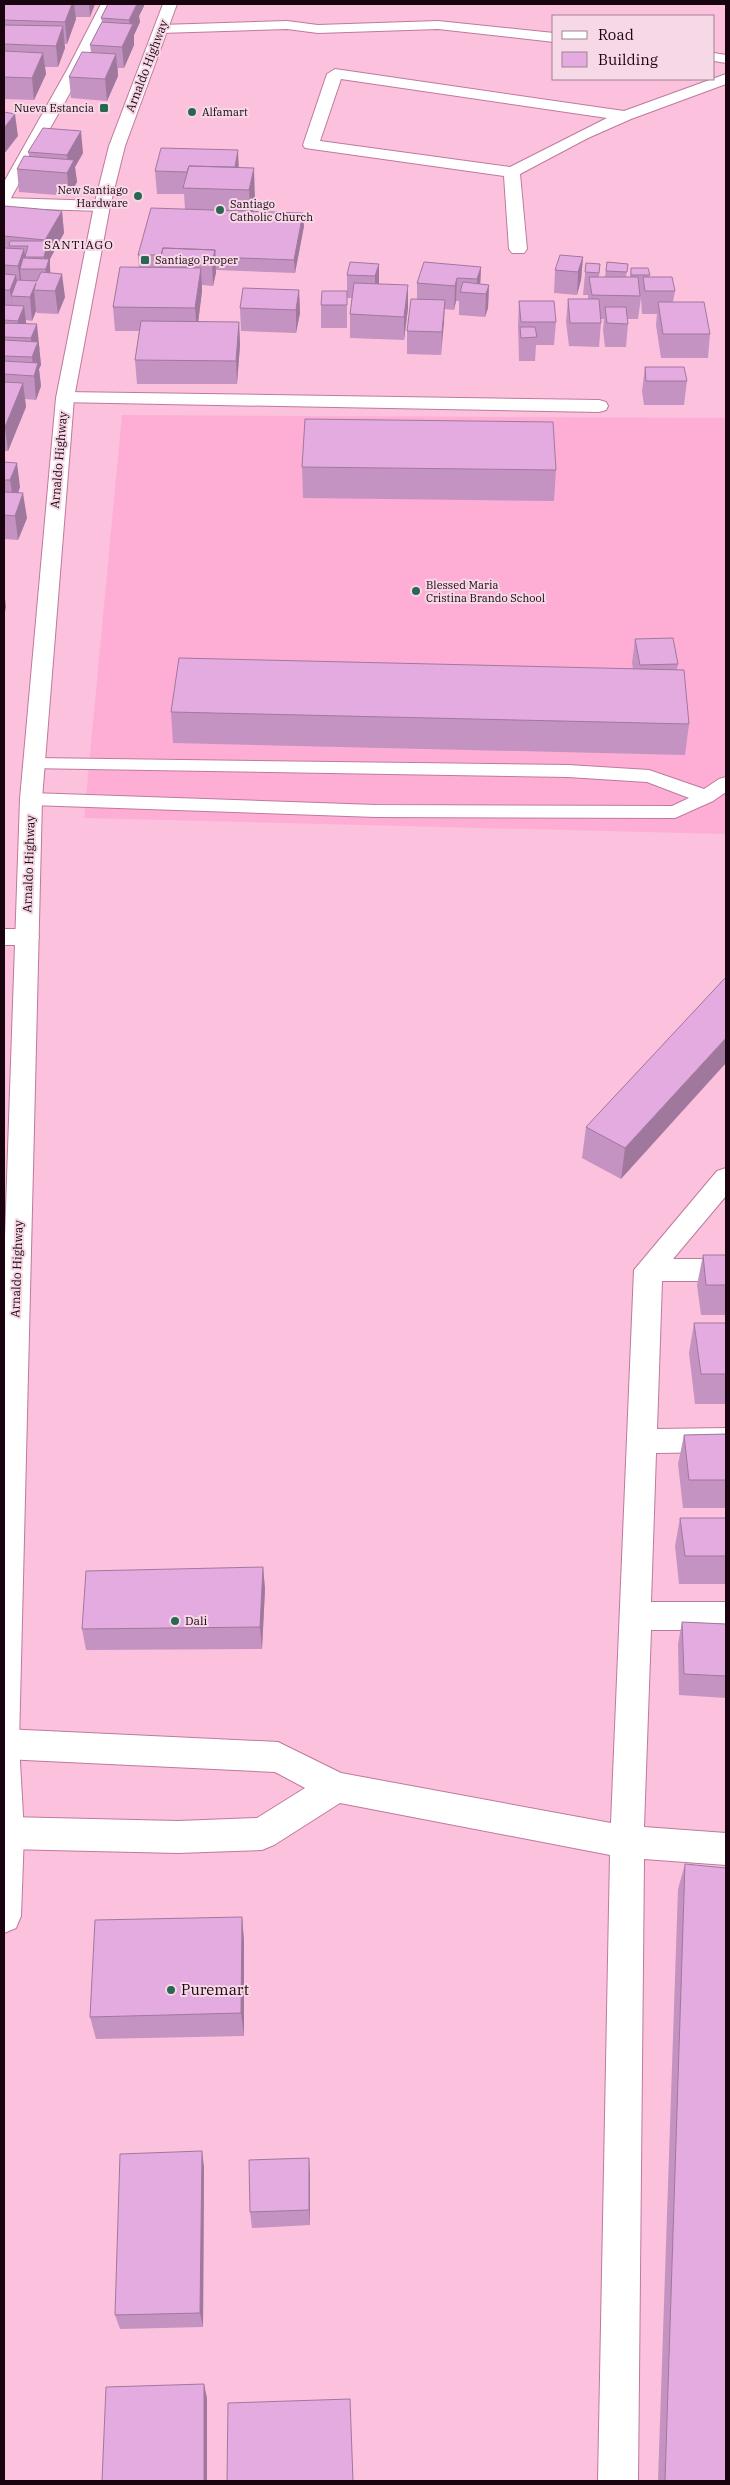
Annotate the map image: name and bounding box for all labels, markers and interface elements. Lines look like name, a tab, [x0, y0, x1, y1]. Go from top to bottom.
legend	[552, 15, 715, 80]
street label: Arnaldo Highway	[122, 17, 171, 114]
text: Road	[598, 25, 634, 44]
text: Building	[598, 50, 658, 69]
place label: Nueva Estancia	[14, 101, 94, 115]
marker: Nueva Estancia	[98, 102, 110, 114]
place label: Alfamart	[202, 105, 248, 119]
marker: Alfamart	[186, 106, 198, 118]
place label: New Santiago Hardware	[58, 183, 128, 210]
marker: New Santiago Hardware	[132, 190, 144, 202]
place label: Santiago Catholic Church	[230, 197, 313, 224]
marker: Santiago Catholic Church	[214, 204, 226, 216]
district label: SANTIAGO	[44, 237, 114, 252]
place label: Santiago Proper	[155, 253, 238, 267]
marker: Santiago Proper	[139, 254, 151, 266]
street label: Arnaldo Highway	[47, 410, 70, 509]
place label: Blessed Maria Cristina Brando School	[426, 578, 545, 605]
marker: Blessed Maria Cristina Brando School	[410, 585, 422, 597]
street label: Arnaldo Highway	[19, 814, 38, 913]
street label: Arnaldo Highway	[7, 1219, 26, 1318]
place label: Dali	[185, 1613, 208, 1628]
marker: Dali	[169, 1615, 181, 1627]
place label: Puremart	[181, 1980, 249, 1999]
marker: Puremart	[165, 1984, 177, 1996]

